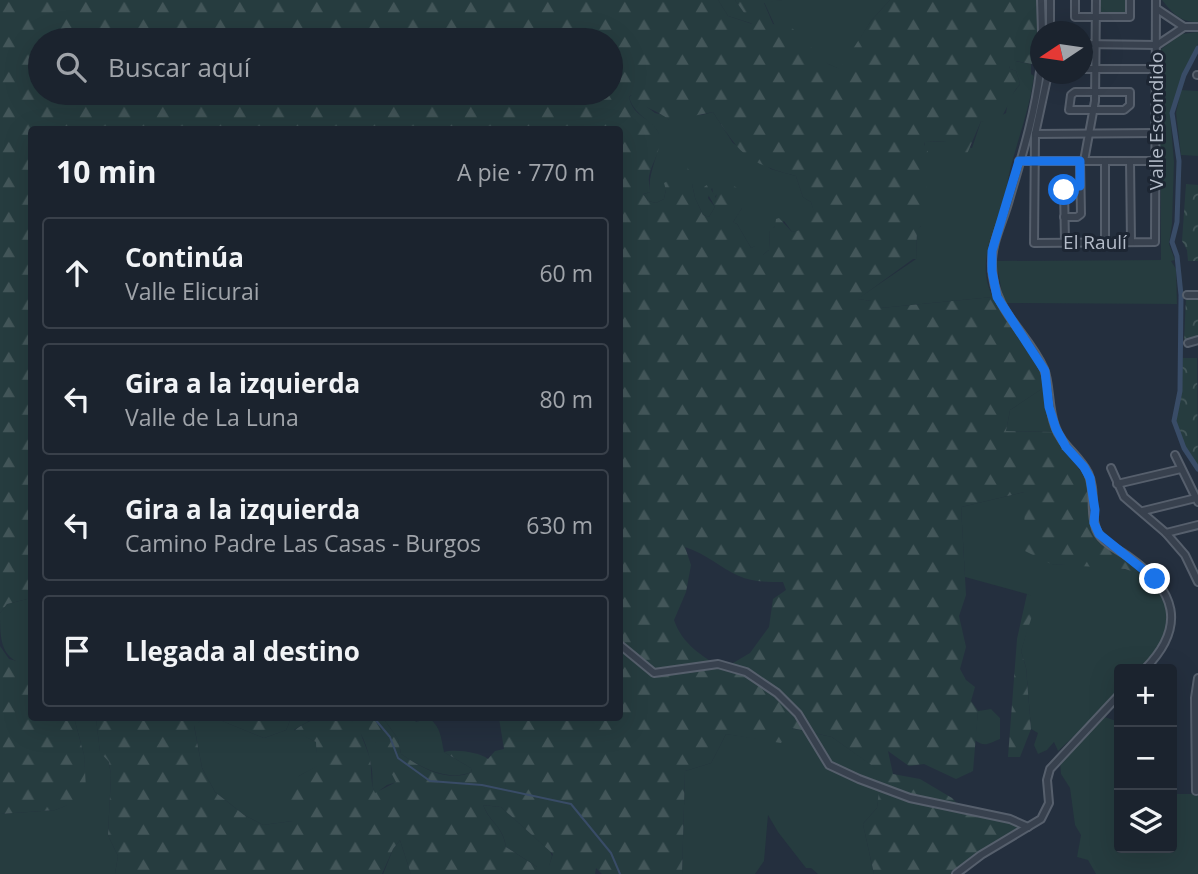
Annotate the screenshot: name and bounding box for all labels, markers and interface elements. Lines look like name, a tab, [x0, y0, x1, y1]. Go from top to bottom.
north arrow	[1030, 21, 1093, 84]
search box	[28, 28, 623, 105]
icon: search	[52, 48, 90, 86]
text: Buscar aquí	[108, 49, 250, 85]
street label: Valle Escondido	[1143, 52, 1169, 190]
text: 10 min	[56, 151, 156, 192]
text: A pie · 770 m	[457, 156, 595, 188]
route start	[1048, 174, 1079, 205]
street label: El Raulí	[1063, 229, 1128, 255]
text: Continúa	[125, 239, 244, 275]
icon: ahead	[58, 254, 96, 292]
text: 60 m	[539, 257, 593, 289]
text: Valle Elicurai	[125, 275, 260, 307]
text: Gira a la izquierda	[125, 365, 360, 401]
icon: left	[58, 380, 96, 418]
text: 80 m	[539, 383, 593, 415]
text: Valle de La Luna	[125, 401, 299, 433]
text: Gira a la izquierda	[125, 491, 360, 527]
icon: left	[58, 506, 96, 544]
text: 630 m	[526, 509, 593, 541]
text: Camino Padre Las Casas - Burgos	[125, 527, 481, 559]
route end	[1139, 563, 1170, 594]
icon: arrive	[58, 632, 96, 670]
text: Llegada al destino	[125, 633, 360, 669]
map controls	[1114, 664, 1177, 853]
button: +	[1114, 664, 1177, 727]
button: −	[1114, 727, 1177, 790]
button: layers	[1114, 790, 1177, 853]

